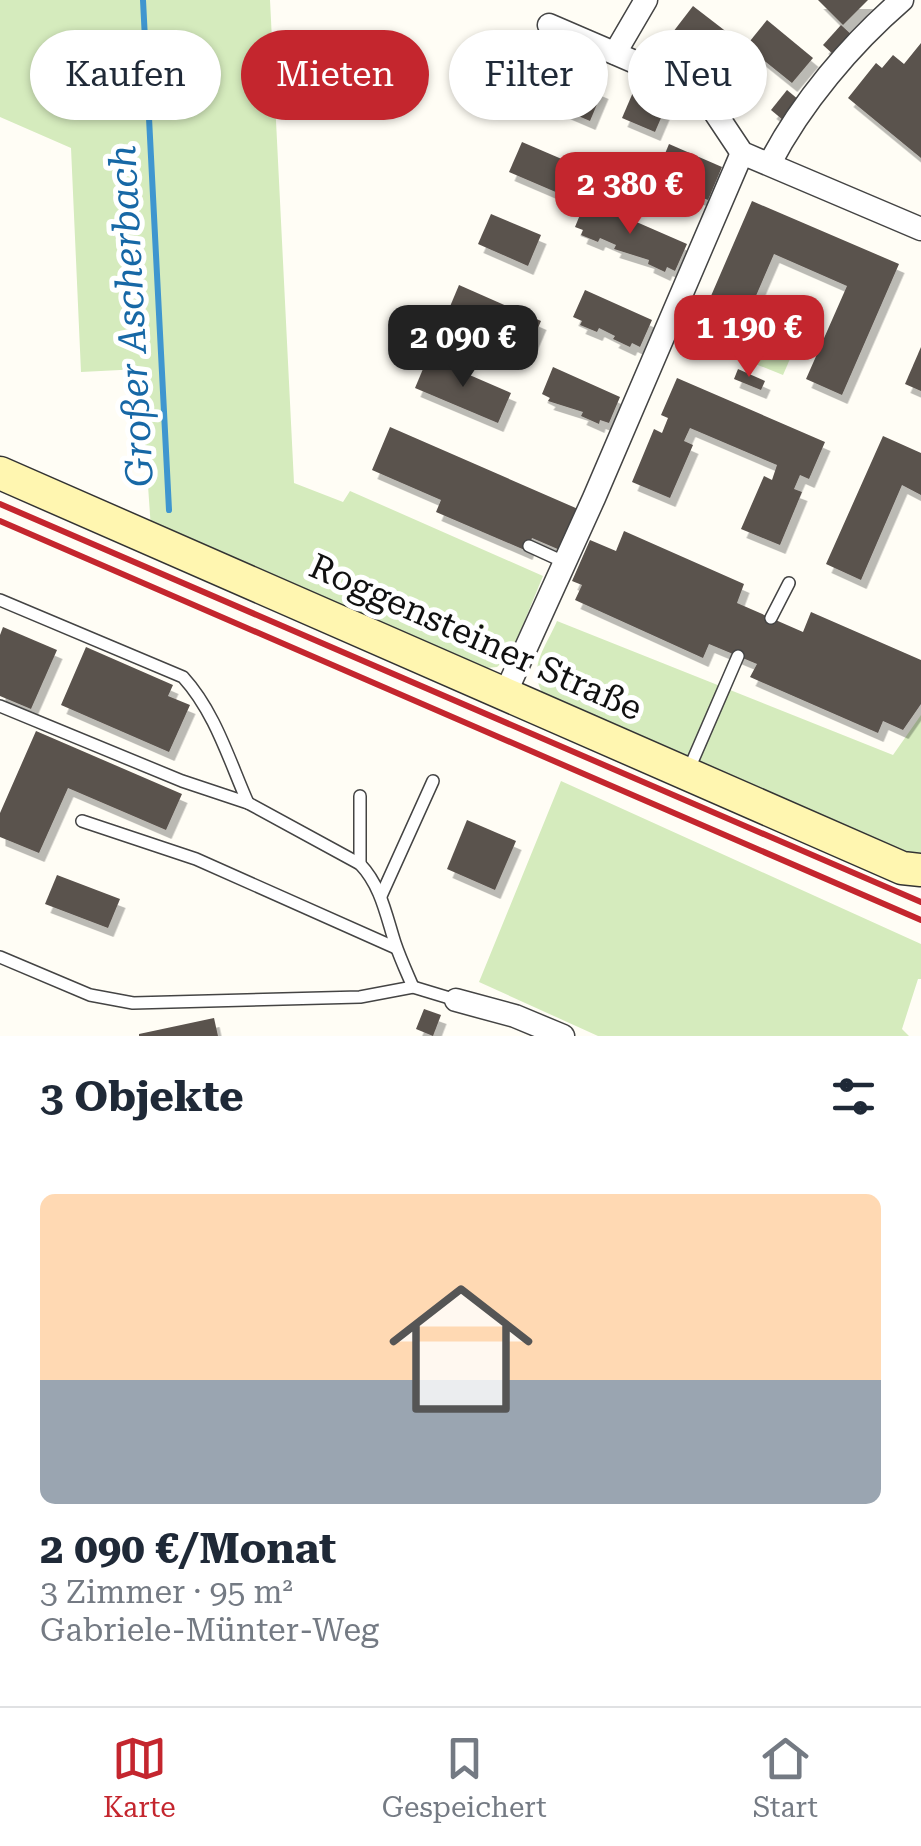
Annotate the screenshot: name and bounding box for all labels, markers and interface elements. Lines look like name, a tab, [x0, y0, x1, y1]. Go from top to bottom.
chip: Kaufen	[30, 30, 221, 120]
chip: Mieten	[241, 30, 429, 120]
chip: Filter	[449, 30, 608, 120]
chip: Neu	[628, 30, 767, 120]
water label: Großer Ascherbach	[100, 144, 162, 488]
pin: 2 380 €	[538, 152, 722, 237]
text: 2 380 €	[577, 165, 683, 203]
pin: 1 190 €	[657, 295, 841, 380]
pin: 2 090 €	[371, 305, 555, 390]
text: 1 190 €	[696, 308, 802, 346]
text: 2 090 €	[410, 318, 516, 356]
street label: Roggensteiner Straße	[303, 546, 648, 729]
icon: filters	[826, 1069, 881, 1124]
text: 3 Objekte	[40, 1072, 244, 1121]
icon: home	[371, 1259, 551, 1439]
text: 2 090 €/Monat	[40, 1524, 336, 1573]
text: 3 Zimmer · 95 m²	[40, 1573, 293, 1611]
text: Gabriele-Münter-Weg	[40, 1611, 379, 1649]
tab: Karte	[103, 1731, 176, 1824]
tab: Gespeichert	[382, 1731, 547, 1824]
tab: Start	[753, 1731, 818, 1824]

